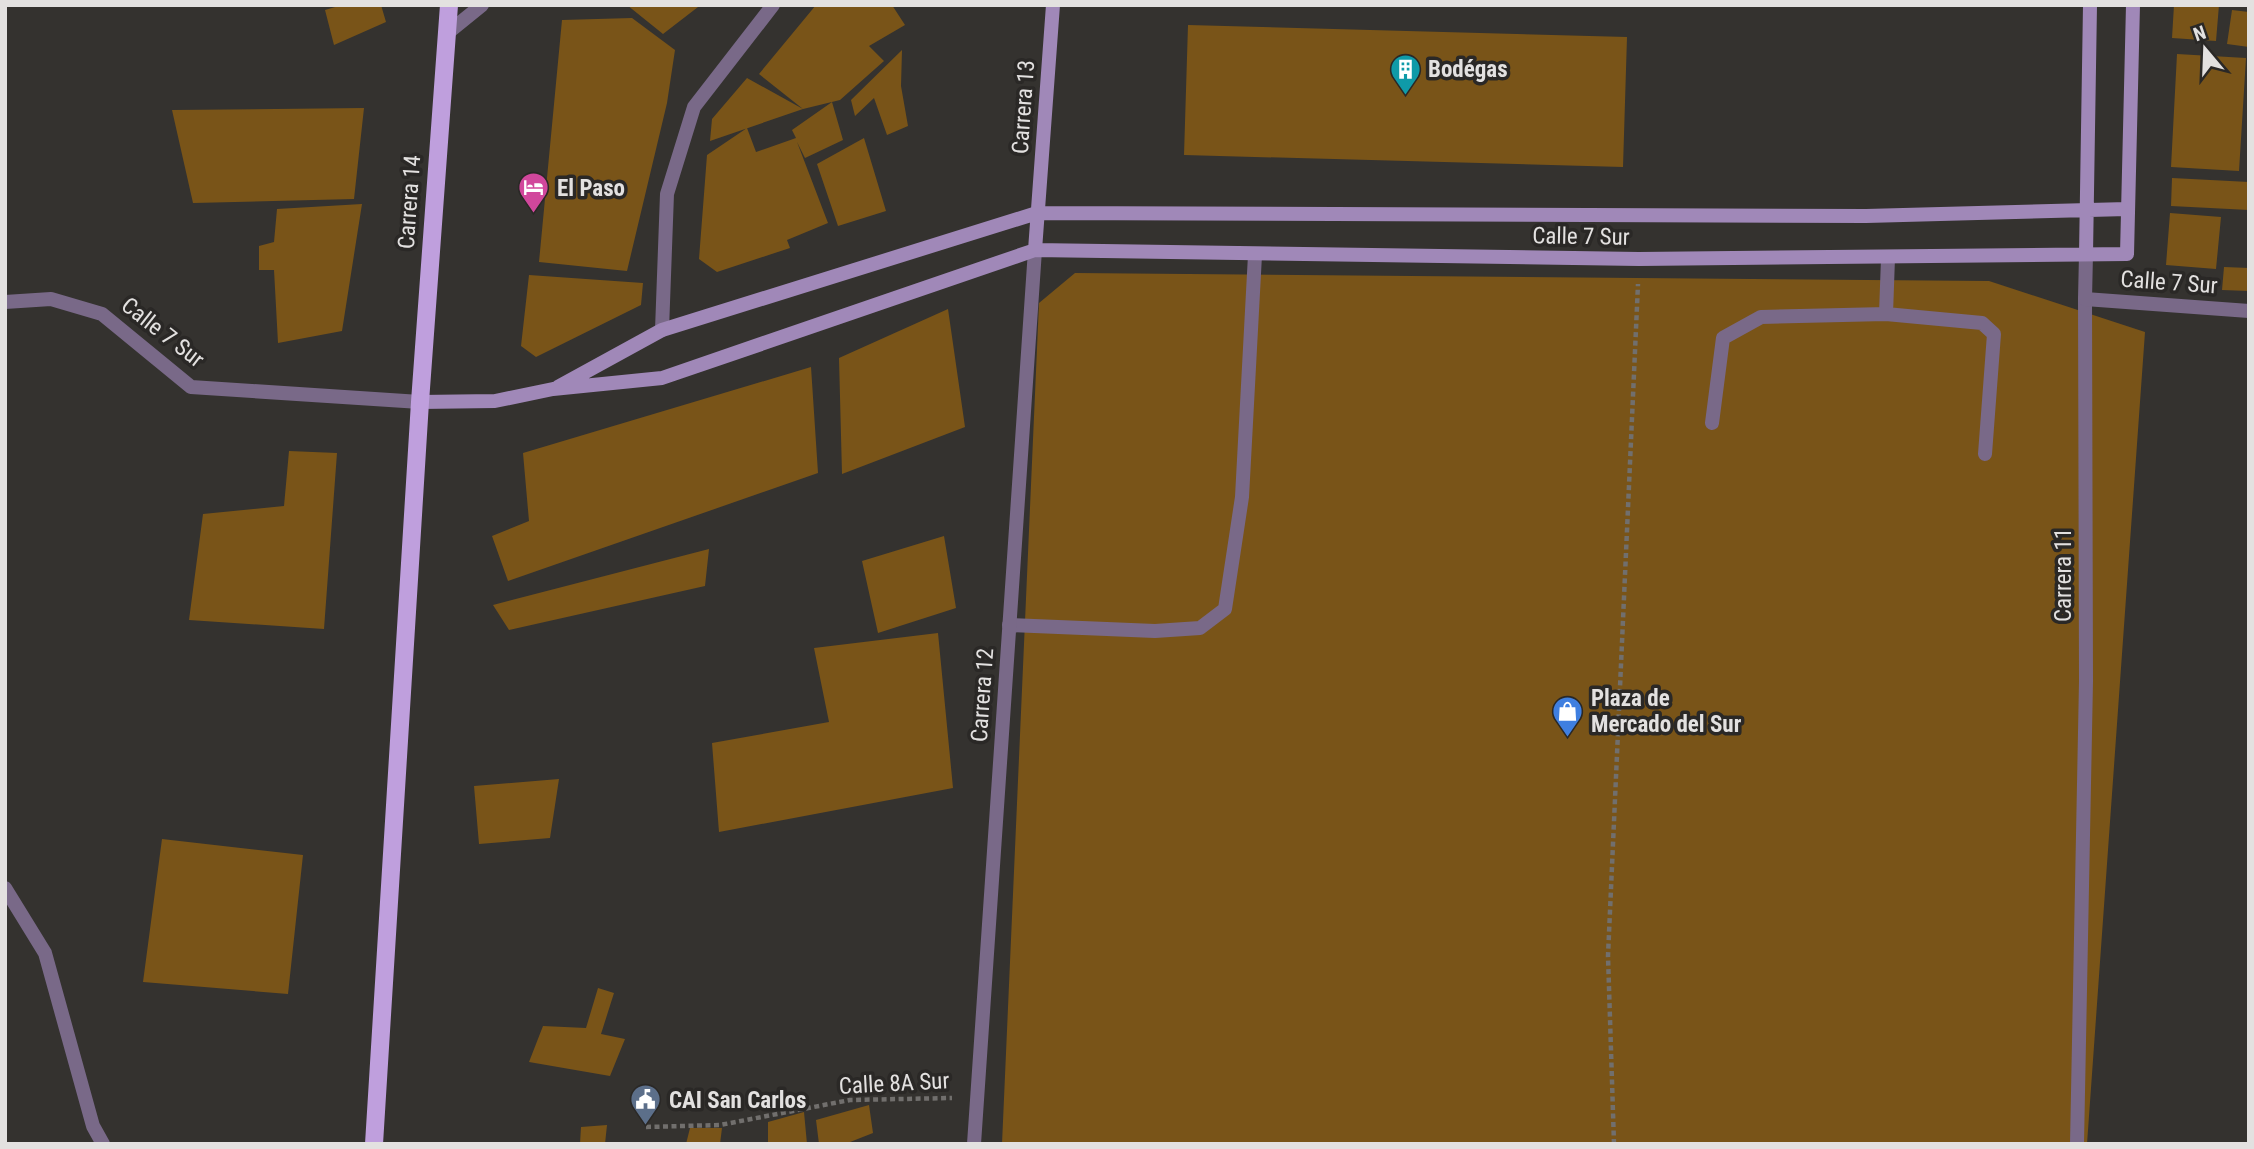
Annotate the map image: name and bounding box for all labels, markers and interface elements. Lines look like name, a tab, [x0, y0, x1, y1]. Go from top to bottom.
north arrow	[2170, 14, 2240, 84]
text: N	[2190, 21, 2209, 46]
building icon: Bodégas	[1388, 52, 1422, 96]
place label: Bodégas	[1428, 56, 1508, 83]
street label: Carrera 13	[1007, 59, 1040, 155]
street label: Carrera 14	[393, 154, 426, 250]
hotel icon: El Paso	[517, 171, 551, 215]
place label: El Paso	[557, 175, 625, 202]
street label: Calle 7 Sur	[1532, 222, 1630, 251]
street label: Calle 7 Sur	[2119, 266, 2218, 299]
street label: Calle 7 Sur	[116, 292, 209, 373]
street label: Carrera 11	[2050, 528, 2077, 622]
street label: Carrera 12	[966, 647, 999, 743]
place label: Plaza de Mercado del Sur	[1591, 685, 1742, 738]
shop icon: Plaza de Mercado del Sur	[1551, 694, 1585, 738]
street label: Calle 8A Sur	[838, 1067, 950, 1100]
public building icon: CAI San Carlos	[629, 1083, 663, 1127]
place label: CAI San Carlos	[669, 1087, 806, 1114]

